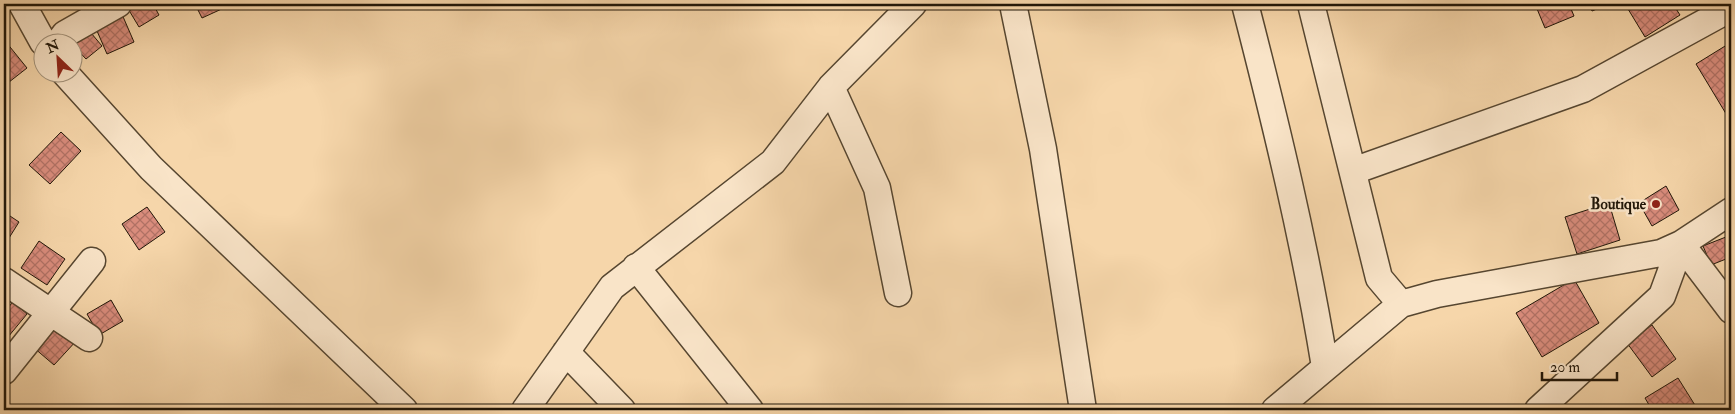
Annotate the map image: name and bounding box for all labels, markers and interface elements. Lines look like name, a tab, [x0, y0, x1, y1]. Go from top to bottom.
north arrow	[32, 32, 82, 82]
text: N	[43, 36, 62, 57]
place label: Boutique	[1591, 195, 1647, 215]
marker: Boutique	[1650, 198, 1662, 210]
scale bar	[1542, 349, 1618, 381]
text: 20 m	[1550, 358, 1580, 377]

